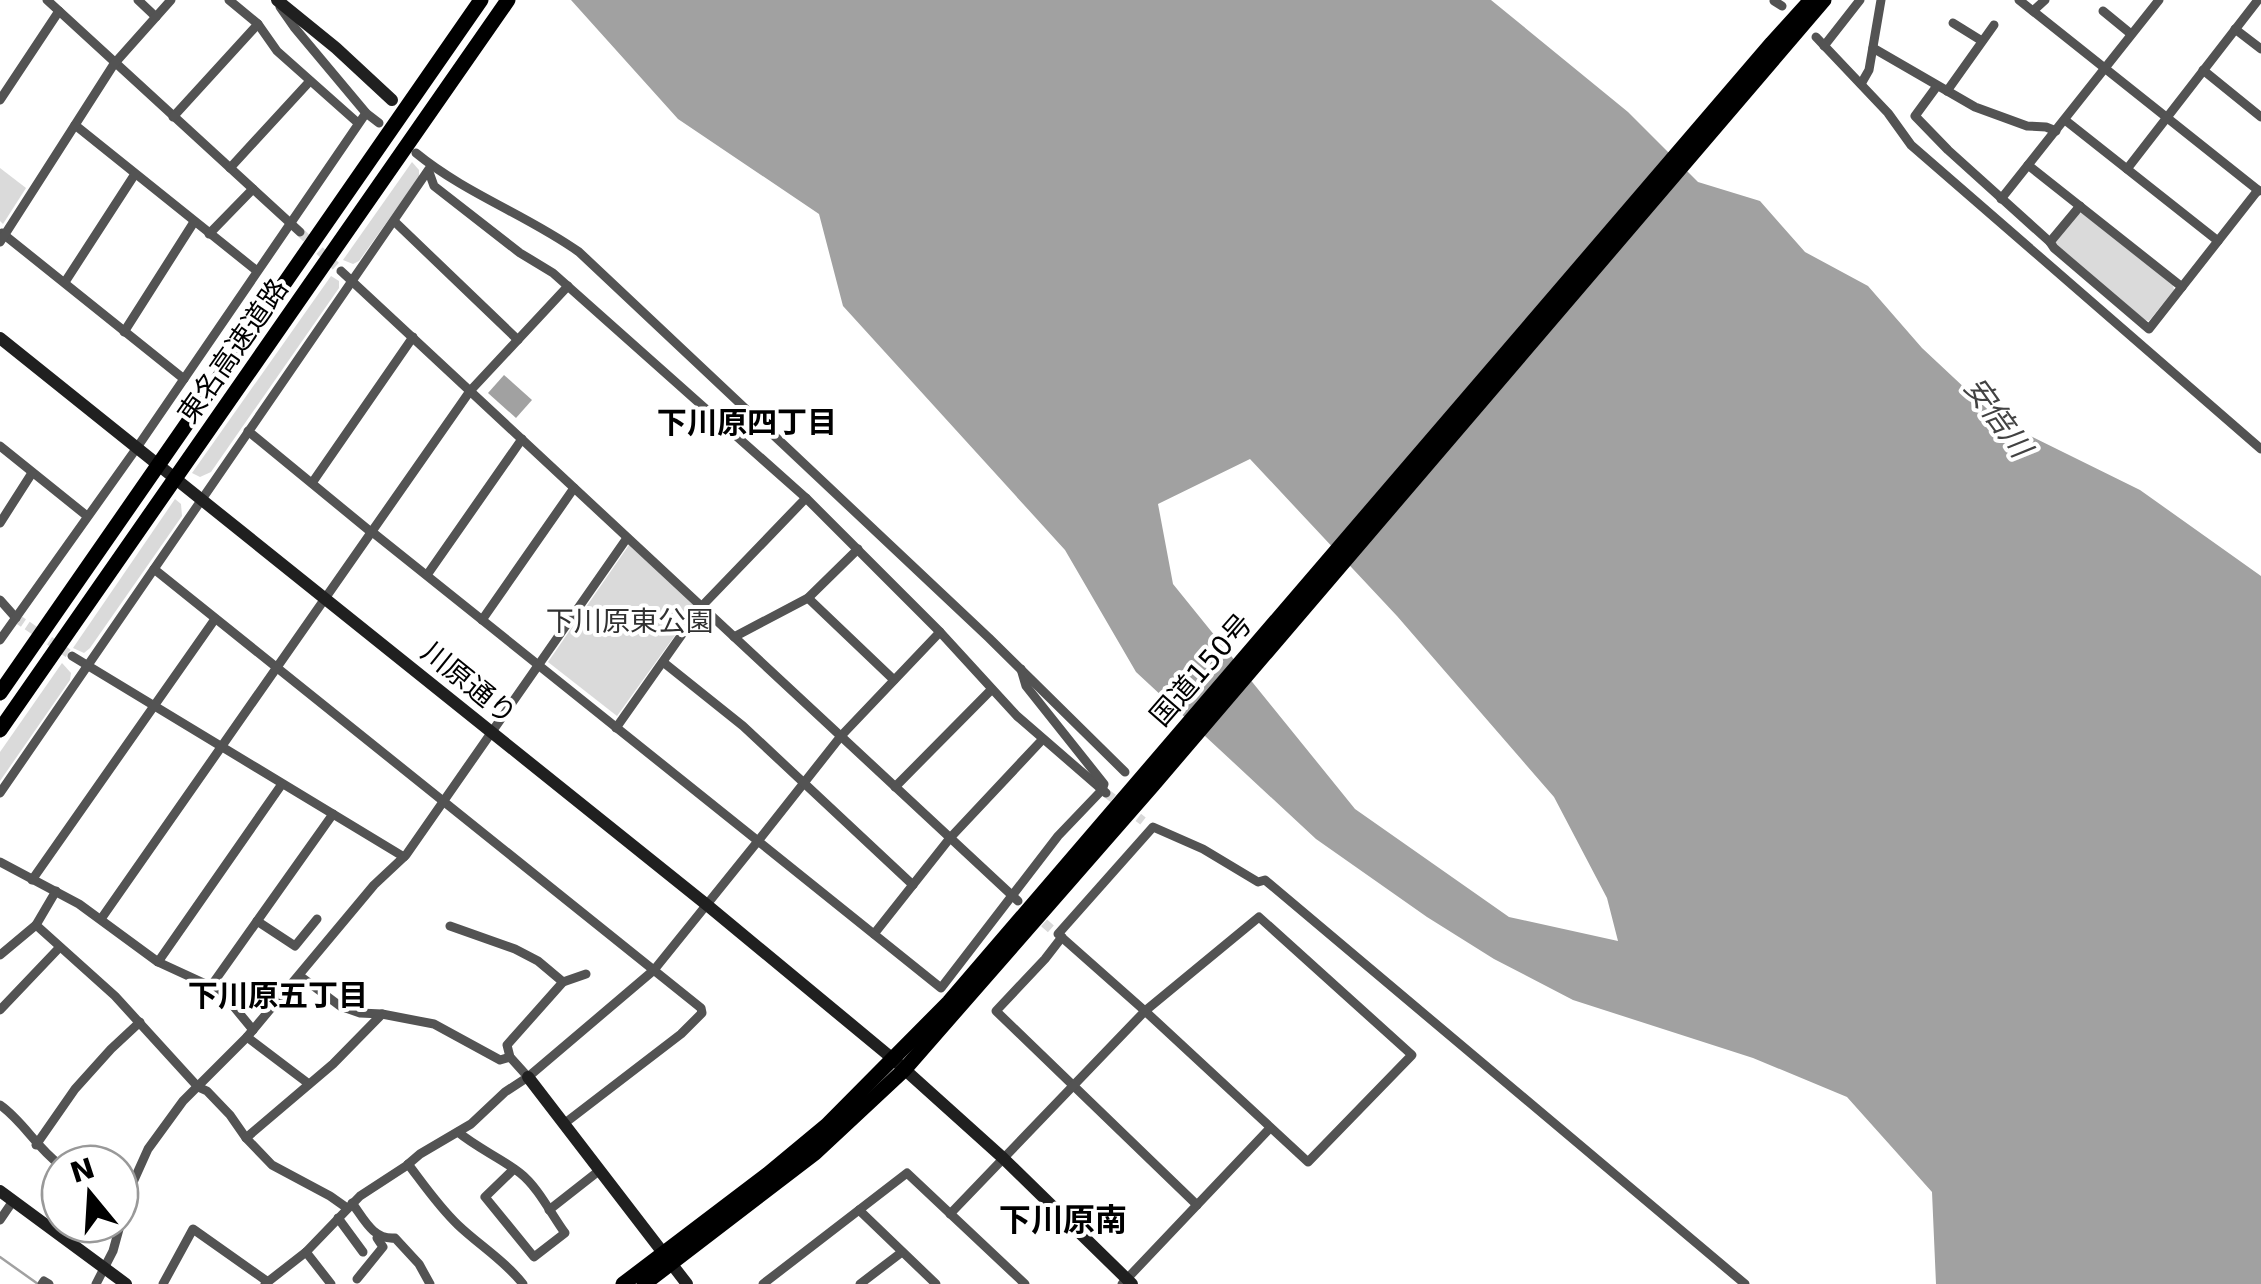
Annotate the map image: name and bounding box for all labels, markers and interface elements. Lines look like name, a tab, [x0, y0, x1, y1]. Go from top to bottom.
street label: 東名高速道路	[171, 273, 295, 429]
water label: 安倍川	[1957, 370, 2040, 466]
district label: 下川原四丁目	[657, 405, 837, 440]
park label: 下川原東公園	[546, 605, 714, 638]
street label: 国道150号	[1143, 607, 1259, 733]
street label: 川原通り	[415, 635, 523, 731]
district label: 下川原五丁目	[188, 978, 368, 1013]
north arrow	[40, 1144, 140, 1244]
text: N	[66, 1151, 99, 1190]
district label: 下川原南	[999, 1201, 1127, 1239]

